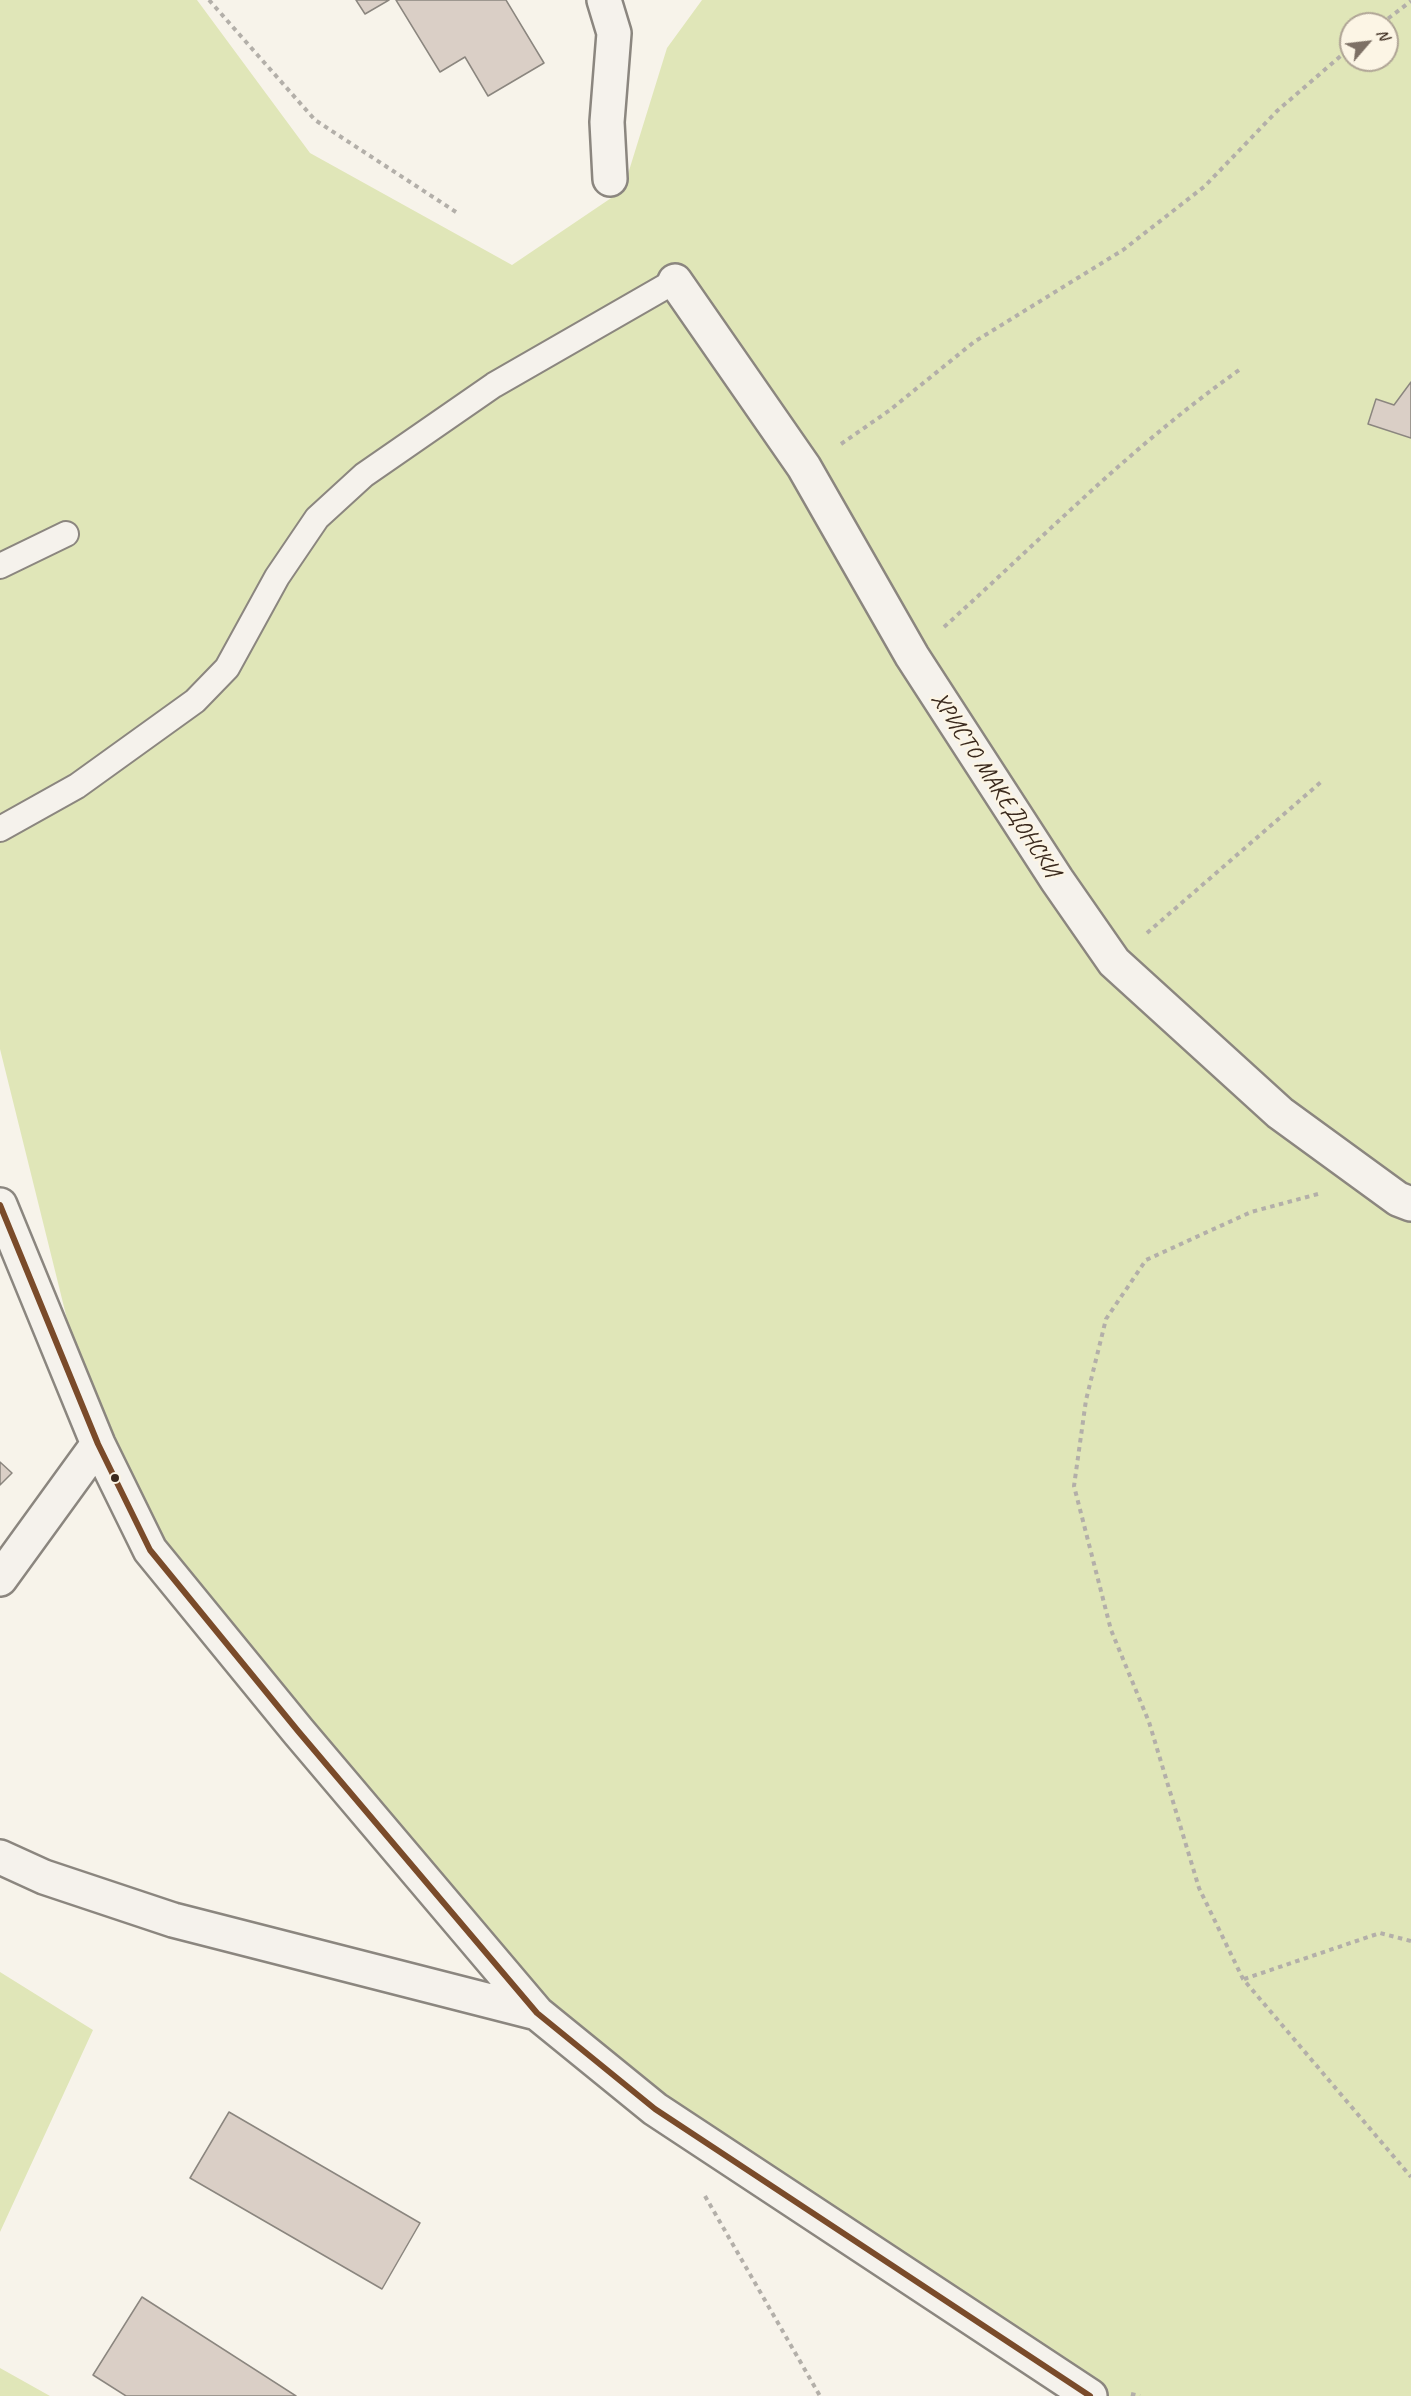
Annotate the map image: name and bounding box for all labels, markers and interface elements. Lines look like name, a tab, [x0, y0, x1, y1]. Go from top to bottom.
north arrow	[1339, 12, 1399, 72]
text: N	[1372, 25, 1394, 44]
street label: ХРИСТО МАКЕДОНСКИ	[924, 687, 1066, 883]
unlabelled marker	[109, 1472, 121, 1484]

